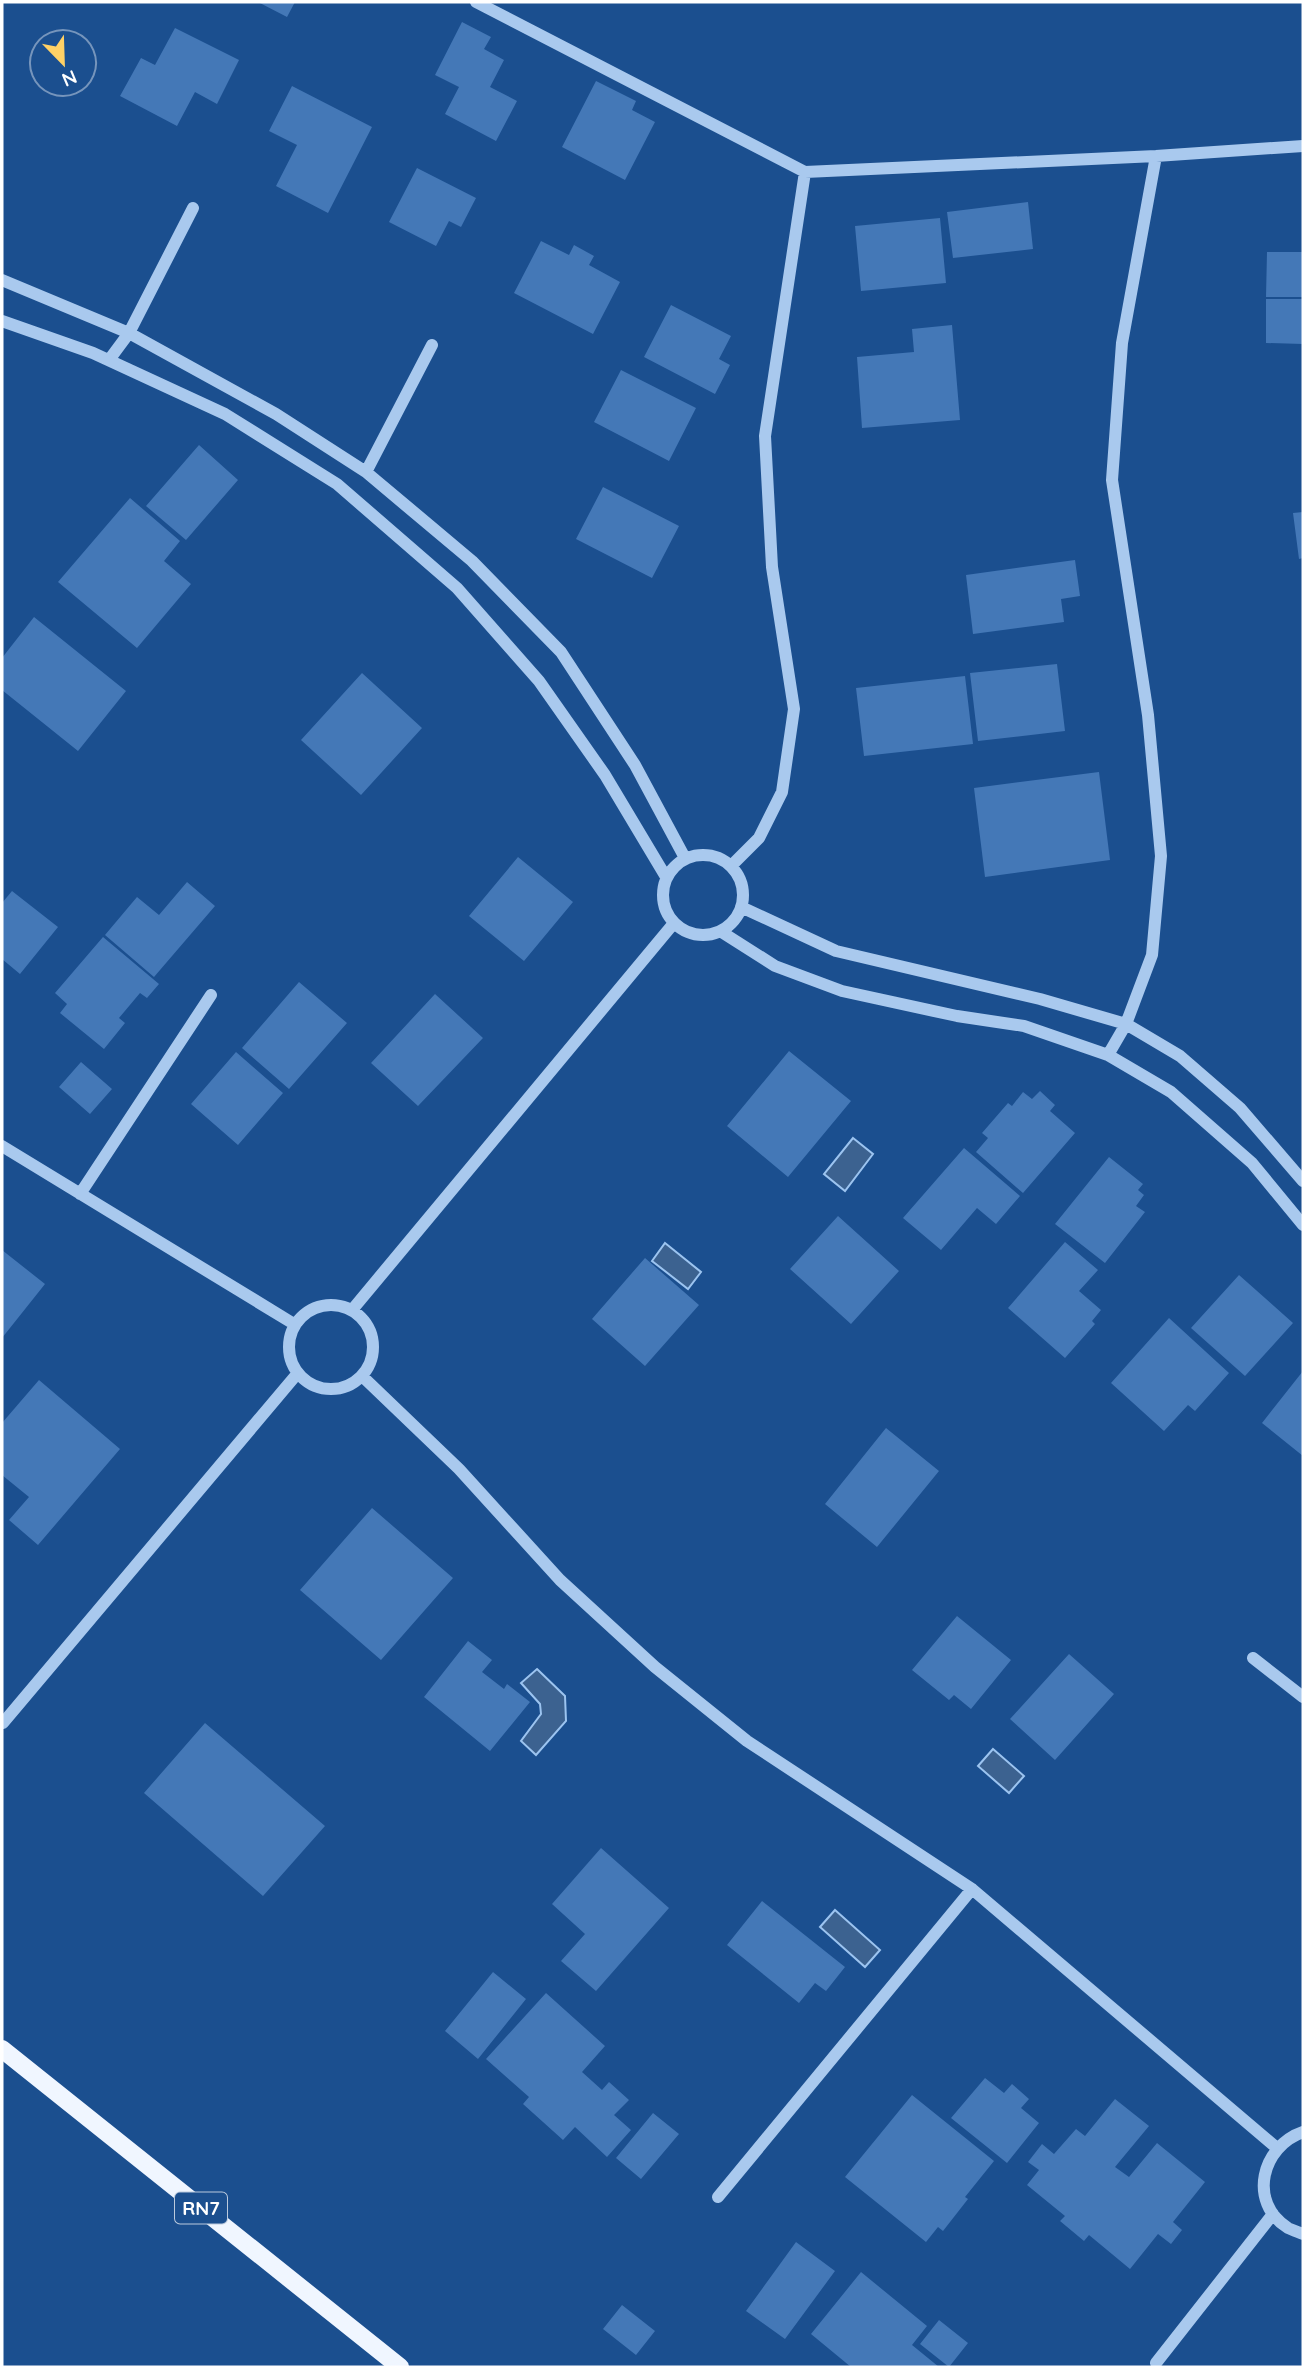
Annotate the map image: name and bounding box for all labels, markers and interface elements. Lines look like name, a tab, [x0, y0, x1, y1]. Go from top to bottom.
north arrow	[28, 28, 98, 98]
text: N	[59, 65, 81, 92]
road number: RN7	[175, 2192, 227, 2224]

